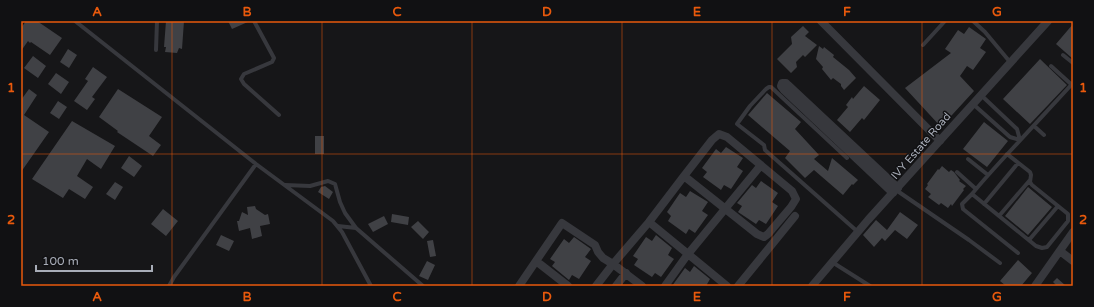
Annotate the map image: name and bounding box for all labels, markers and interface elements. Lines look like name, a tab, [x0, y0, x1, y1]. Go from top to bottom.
text: A	[92, 4, 102, 20]
text: B	[242, 4, 252, 20]
text: C	[392, 4, 402, 20]
text: D	[542, 4, 552, 20]
text: E	[693, 4, 701, 20]
text: F	[843, 4, 851, 20]
text: G	[992, 4, 1002, 20]
text: 1	[7, 80, 15, 96]
text: 1	[1079, 80, 1087, 96]
street label: IVY Estate Road	[889, 110, 954, 182]
text: 2	[7, 212, 15, 228]
text: 2	[1079, 212, 1087, 228]
scale bar	[36, 247, 152, 273]
text: 100 m	[42, 254, 79, 268]
text: A	[92, 289, 102, 305]
text: B	[242, 289, 252, 305]
text: C	[392, 289, 402, 305]
text: D	[542, 289, 552, 305]
text: E	[693, 289, 701, 305]
text: F	[843, 289, 851, 305]
text: G	[992, 289, 1002, 305]

